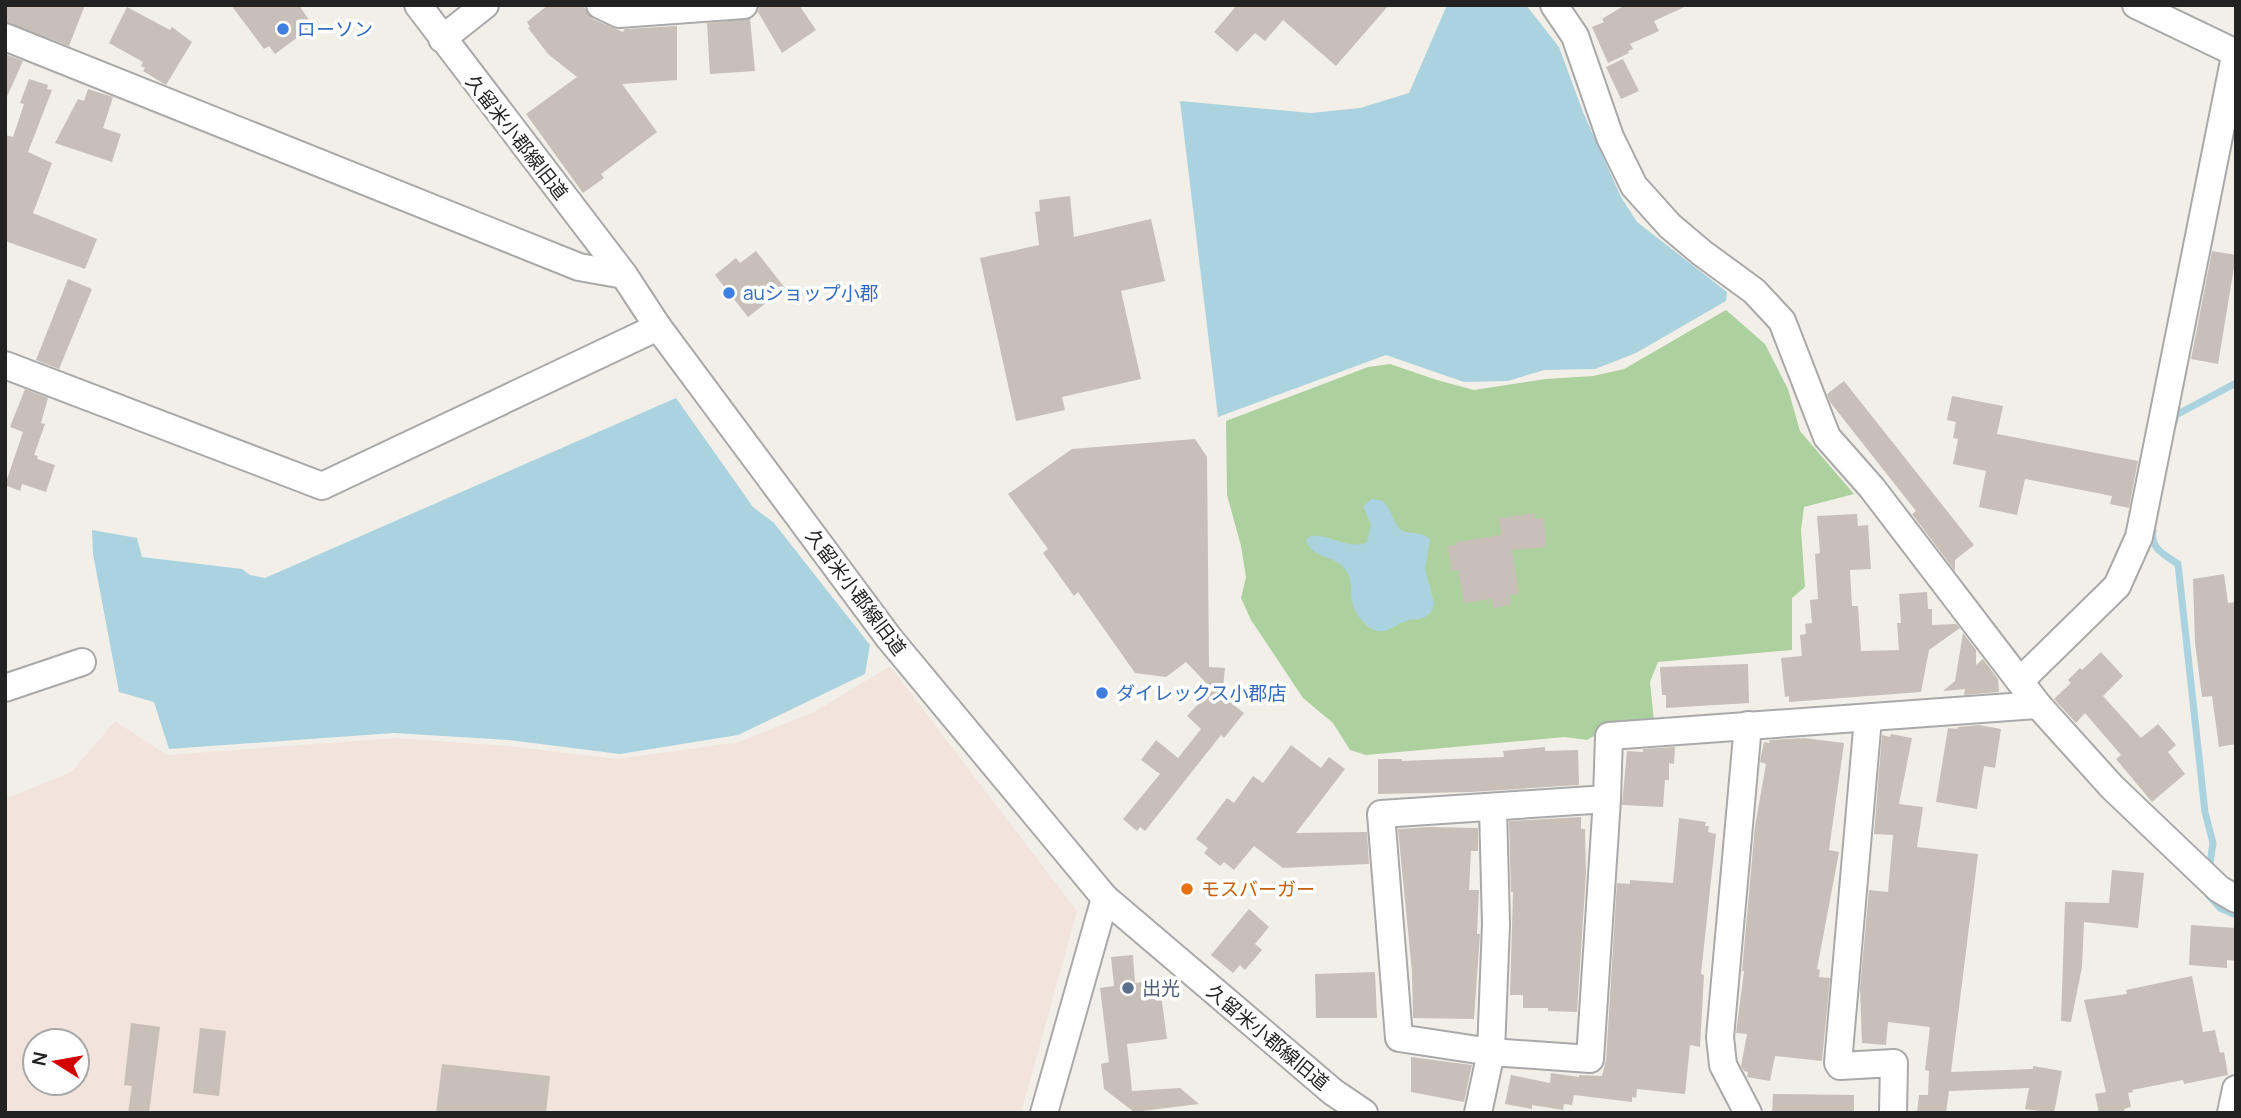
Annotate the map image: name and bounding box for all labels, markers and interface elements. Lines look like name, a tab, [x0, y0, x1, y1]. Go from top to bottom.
place label: ローソン	[297, 16, 373, 42]
marker: ローソン	[275, 21, 291, 37]
street label: 久留米小郡線旧道	[460, 69, 574, 205]
place label: auショップ小郡	[743, 280, 879, 306]
marker: auショップ小郡	[721, 285, 737, 301]
street label: 久留米小郡線旧道	[800, 523, 912, 661]
place label: ダイレックス小郡店	[1116, 680, 1286, 706]
marker: ダイレックス小郡店	[1094, 685, 1110, 701]
place label: モスバーガー	[1201, 876, 1315, 902]
marker: モスバーガー	[1179, 881, 1195, 897]
place label: 出光	[1142, 975, 1180, 1001]
street label: 久留米小郡線旧道	[1201, 978, 1335, 1096]
marker: 出光	[1120, 980, 1136, 996]
north arrow	[21, 1027, 91, 1097]
text: N	[25, 1050, 53, 1068]

